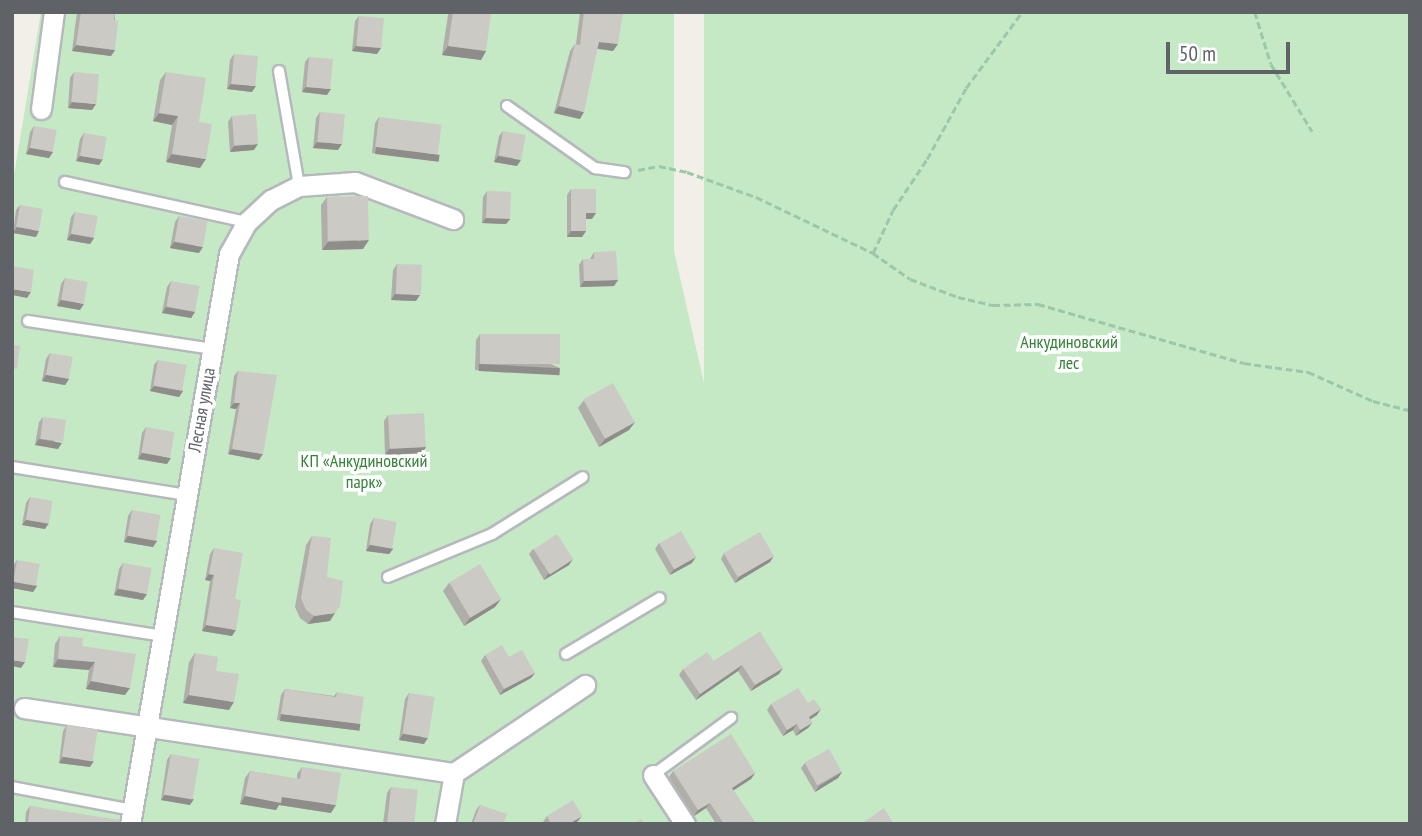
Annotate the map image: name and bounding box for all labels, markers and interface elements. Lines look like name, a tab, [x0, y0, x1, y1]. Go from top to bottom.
scale bar	[1170, 28, 1294, 72]
text: 50 m	[1179, 40, 1216, 67]
park label: Анкудиновский лес	[1020, 332, 1118, 374]
street label: Лесная улица	[184, 366, 220, 454]
park label: КП «Анкудиновский парк»	[301, 451, 427, 494]

